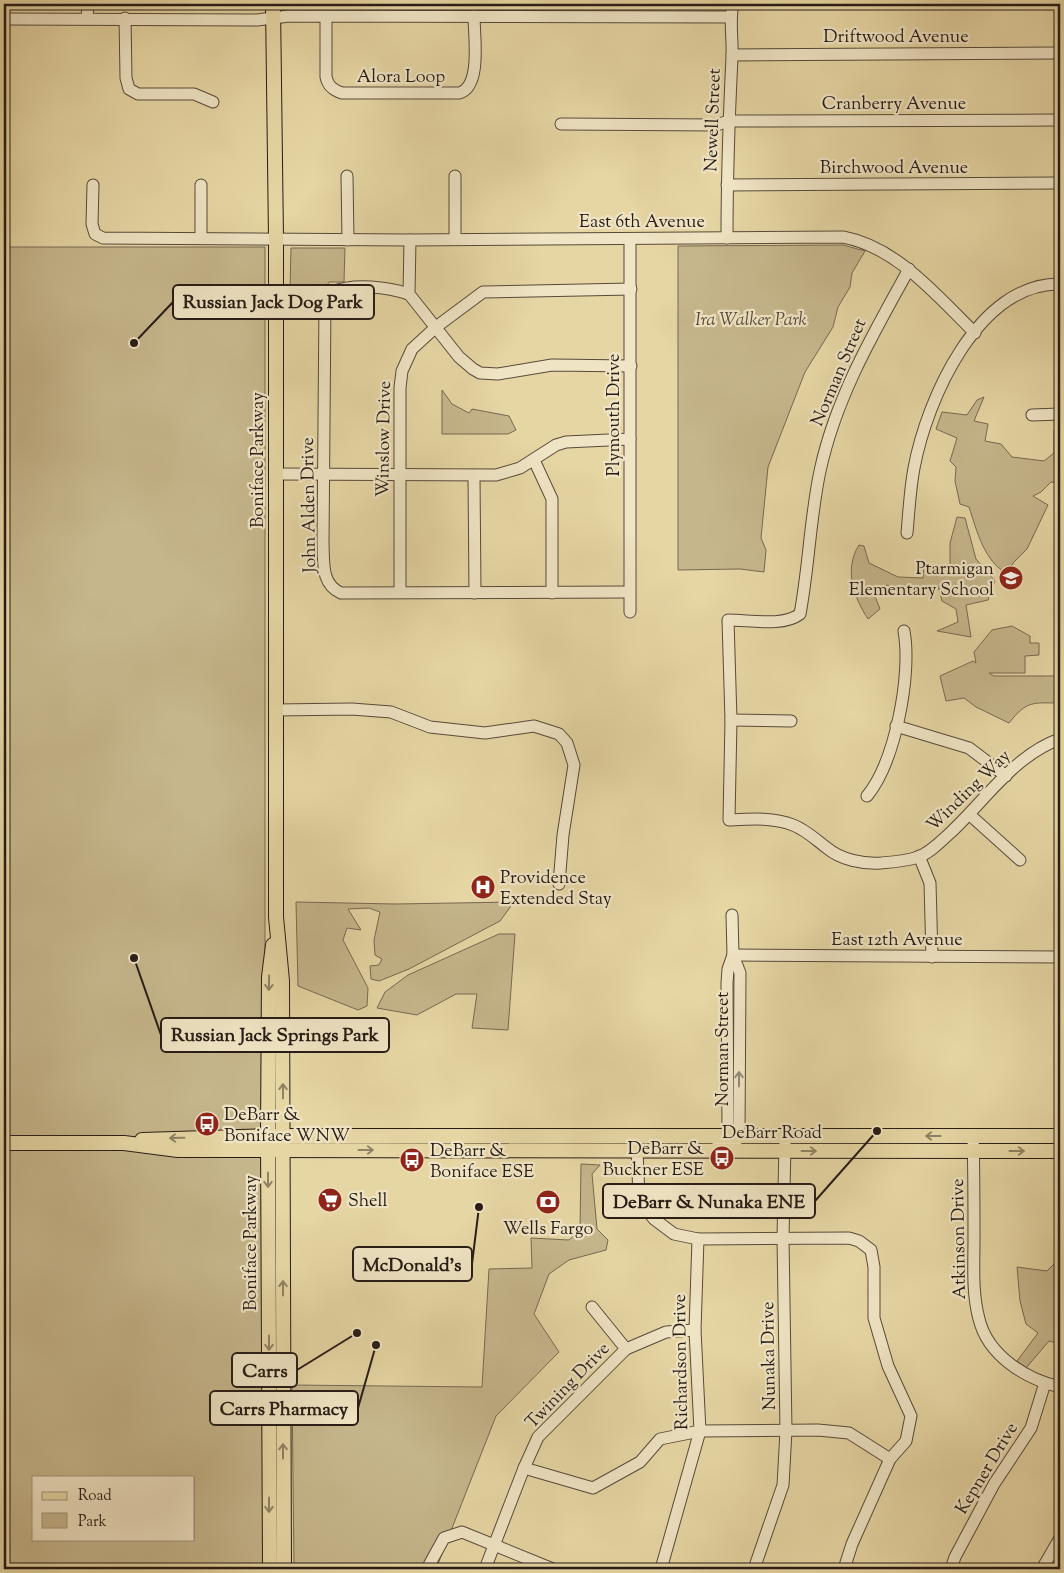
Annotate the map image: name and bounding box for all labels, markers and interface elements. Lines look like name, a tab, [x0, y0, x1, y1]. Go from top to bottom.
street label: Driftwood Avenue	[823, 25, 969, 51]
street label: Alora Loop	[357, 65, 445, 91]
street label: Newell Street	[699, 68, 729, 172]
street label: Cranberry Avenue	[822, 92, 966, 118]
street label: Birchwood Avenue	[820, 156, 968, 182]
street label: East 6th Avenue	[579, 210, 705, 236]
callout: Russian Jack Dog Park	[173, 285, 374, 319]
text: Russian Jack Dog Park	[183, 290, 364, 317]
park label: Ira Walker Park	[695, 308, 807, 334]
street label: Norman Street	[805, 315, 874, 431]
street label: Plymouth Drive	[602, 354, 628, 476]
street label: Winslow Drive	[371, 381, 399, 498]
street label: Boniface Parkway	[246, 392, 272, 528]
street label: John Alden Drive	[296, 437, 324, 574]
place label: Ptarmigan Elementary School	[849, 557, 994, 604]
school or university icon: Ptarmigan Elementary School	[998, 565, 1024, 591]
street label: Winding Way	[921, 744, 1018, 839]
place label: Providence Extended Stay	[500, 866, 612, 913]
hospital icon: Providence Extended Stay	[470, 874, 496, 900]
street label: East 12th Avenue	[831, 928, 963, 954]
one-way arrow	[264, 974, 274, 991]
street label: Norman Street	[711, 992, 737, 1106]
callout: Russian Jack Springs Park	[161, 1018, 389, 1052]
text: Russian Jack Springs Park	[171, 1023, 380, 1050]
one-way arrow	[734, 1071, 744, 1088]
one-way arrow	[278, 1083, 288, 1099]
place label: DeBarr & Boniface WNW	[224, 1103, 350, 1150]
bus stop icon: DeBarr & Boniface WNW	[194, 1111, 220, 1137]
street label: DeBarr Road	[722, 1121, 822, 1147]
one-way arrow	[925, 1131, 942, 1141]
one-way arrow	[169, 1133, 186, 1143]
place label: DeBarr & Buckner ESE	[603, 1137, 704, 1184]
place label: DeBarr & Boniface ESE	[430, 1139, 534, 1186]
one-way arrow	[358, 1145, 374, 1155]
bus stop icon: DeBarr & Buckner ESE	[709, 1145, 735, 1171]
one-way arrow	[800, 1146, 816, 1156]
one-way arrow	[1008, 1146, 1025, 1156]
bus stop icon: DeBarr & Boniface ESE	[399, 1147, 425, 1173]
one-way arrow	[263, 1172, 273, 1188]
street label: Boniface Parkway	[239, 1175, 265, 1311]
street label: Atkinson Drive	[946, 1178, 974, 1300]
callout: DeBarr & Nunaka ENE	[603, 1184, 815, 1218]
supermarket icon: Shell	[317, 1187, 343, 1213]
place label: Shell	[348, 1189, 387, 1215]
bank icon: Wells Fargo	[535, 1189, 561, 1215]
text: DeBarr & Nunaka ENE	[613, 1190, 806, 1217]
place label: Wells Fargo	[503, 1217, 593, 1243]
callout: McDonald's	[353, 1247, 472, 1281]
text: McDonald's	[363, 1253, 462, 1280]
one-way arrow	[278, 1280, 288, 1296]
street label: Richardson Drive	[668, 1294, 696, 1430]
street label: Nunaka Drive	[756, 1301, 784, 1411]
one-way arrow	[264, 1334, 274, 1351]
street label: Twining Drive	[520, 1337, 617, 1436]
callout: Carrs	[232, 1353, 297, 1387]
text: Carrs	[242, 1359, 288, 1386]
callout: Carrs Pharmacy	[210, 1391, 358, 1425]
text: Carrs Pharmacy	[220, 1397, 349, 1424]
street label: Kepner Drive	[950, 1418, 1025, 1520]
one-way arrow	[278, 1443, 288, 1459]
legend	[32, 1476, 195, 1540]
text: Road	[78, 1486, 112, 1507]
one-way arrow	[264, 1497, 274, 1513]
text: Park	[78, 1512, 107, 1533]

